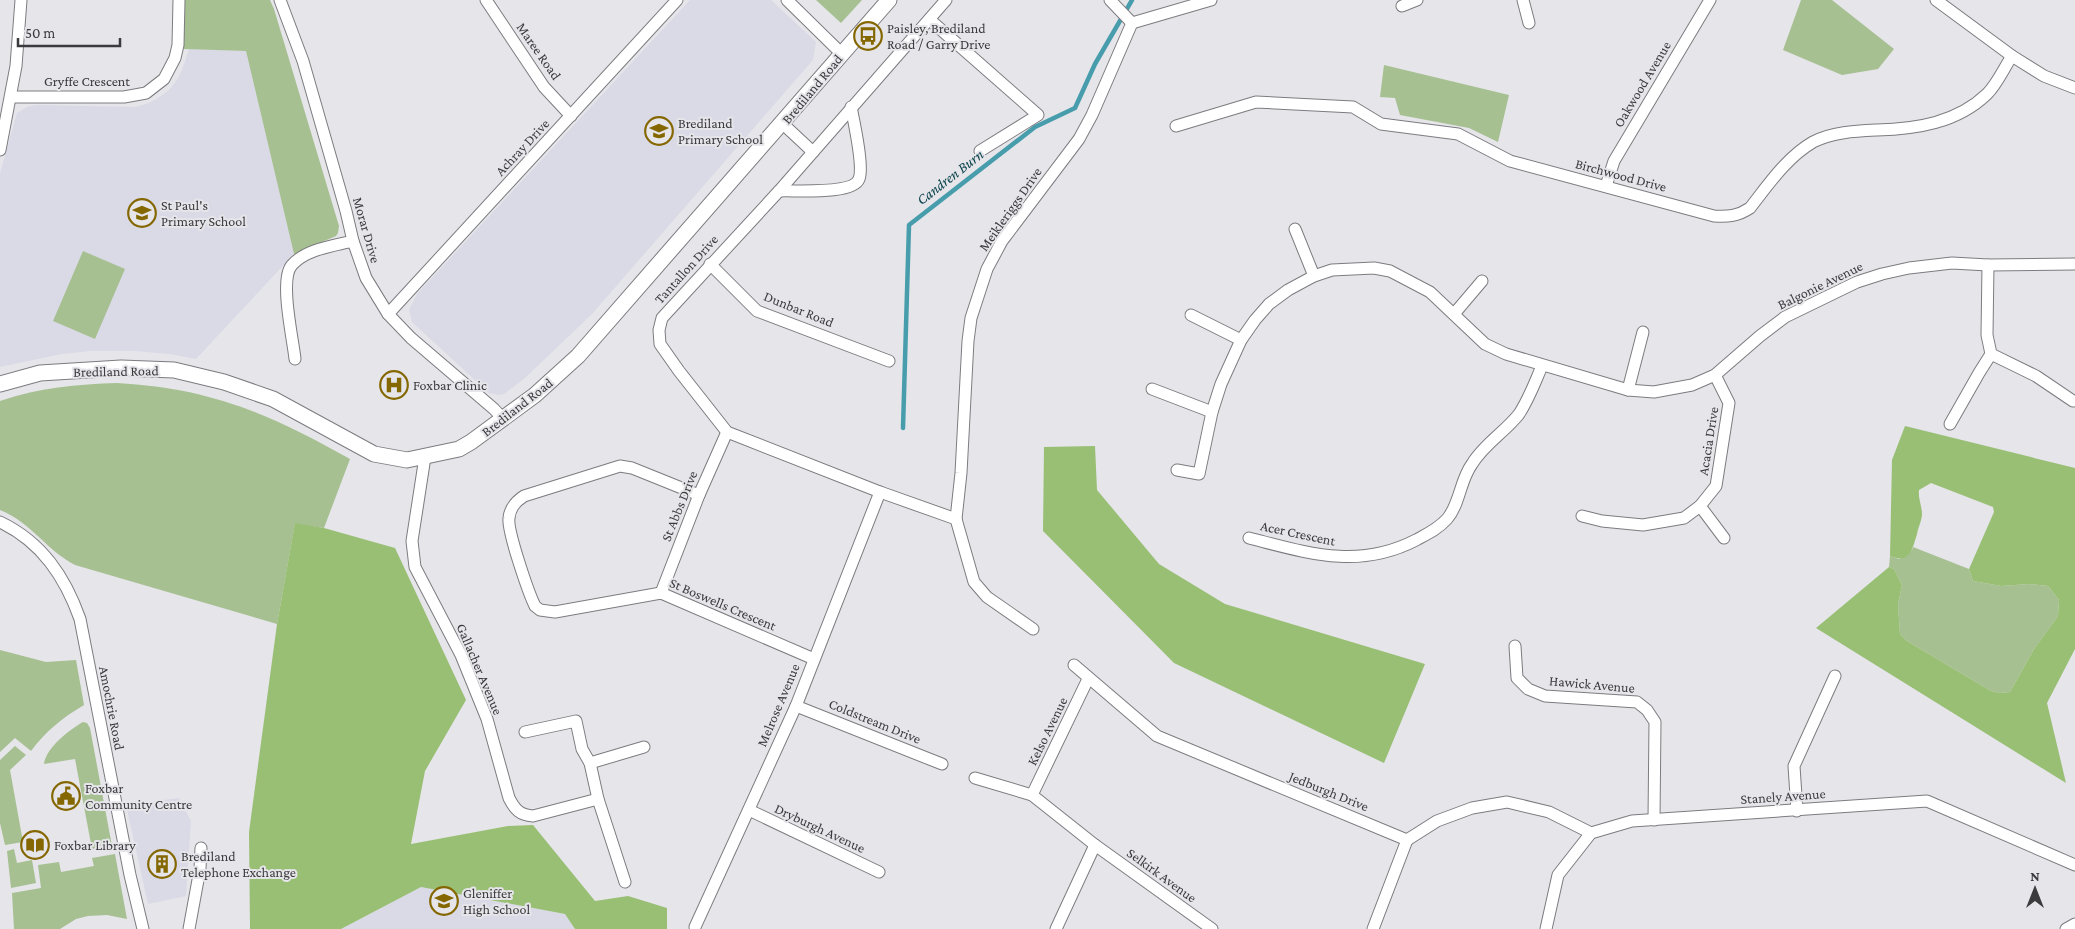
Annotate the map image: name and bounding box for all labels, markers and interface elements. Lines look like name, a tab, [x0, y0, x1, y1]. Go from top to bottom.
scale bar	[18, 15, 120, 47]
street label: Maree Road	[513, 19, 565, 83]
place label: Paisley, Brediland Road / Garry Drive	[887, 20, 990, 52]
bus stop icon: Paisley, Brediland Road / Garry Drive	[853, 21, 883, 51]
text: 50 m	[25, 25, 55, 41]
street label: Oakwood Avenue	[1610, 38, 1674, 130]
street label: Brediland Road	[778, 51, 846, 127]
street label: Gryffe Crescent	[44, 73, 130, 89]
street label: Achray Drive	[492, 115, 552, 179]
place label: Brediland Primary School	[678, 115, 763, 147]
school or university icon: Brediland Primary School	[644, 116, 674, 146]
water label: Candren Burn	[914, 146, 987, 208]
street label: Birchwood Drive	[1574, 155, 1668, 195]
street label: Meikleriggs Drive	[975, 164, 1045, 254]
street label: Morar Drive	[350, 195, 384, 265]
place label: St Paul's Primary School	[161, 197, 246, 229]
school or university icon: St Paul's Primary School	[127, 198, 157, 228]
street label: Tantallon Drive	[651, 231, 721, 307]
street label: Balgonie Avenue	[1775, 258, 1865, 312]
street label: Dunbar Road	[762, 288, 837, 330]
street label: Brediland Road	[73, 362, 160, 380]
hospital icon: Foxbar Clinic	[379, 370, 409, 400]
street label: Brediland Road	[478, 374, 556, 440]
place label: Foxbar Clinic	[413, 377, 487, 393]
street label: Acacia Drive	[1695, 406, 1721, 476]
street label: St Abbs Drive	[658, 468, 700, 544]
street label: Acer Crescent	[1259, 517, 1337, 549]
street label: St Boswells Crescent	[667, 574, 779, 634]
street label: Gallacher Avenue	[454, 621, 506, 717]
street label: Melrose Avenue	[753, 661, 803, 749]
street label: Amochrie Road	[96, 665, 128, 752]
street label: Hawick Avenue	[1549, 672, 1635, 696]
street label: Kelso Avenue	[1024, 694, 1070, 768]
street label: Coldstream Drive	[827, 695, 923, 747]
street label: Jedburgh Drive	[1285, 767, 1371, 814]
place label: Foxbar Community Centre	[85, 780, 192, 812]
public building icon: Foxbar Community Centre	[51, 781, 81, 811]
street label: Stanely Avenue	[1740, 785, 1826, 807]
street label: Dryburgh Avenue	[772, 800, 868, 856]
library icon: Foxbar Library	[20, 830, 50, 860]
place label: Foxbar Library	[54, 837, 136, 853]
street label: Selkirk Avenue	[1124, 844, 1200, 906]
place label: Brediland Telephone Exchange	[181, 848, 296, 880]
building icon: Brediland Telephone Exchange	[147, 849, 177, 879]
north arrow	[2010, 864, 2060, 914]
text: N	[2030, 868, 2040, 884]
place label: Gleniffer High School	[463, 885, 530, 917]
school or university icon: Gleniffer High School	[429, 886, 459, 916]

